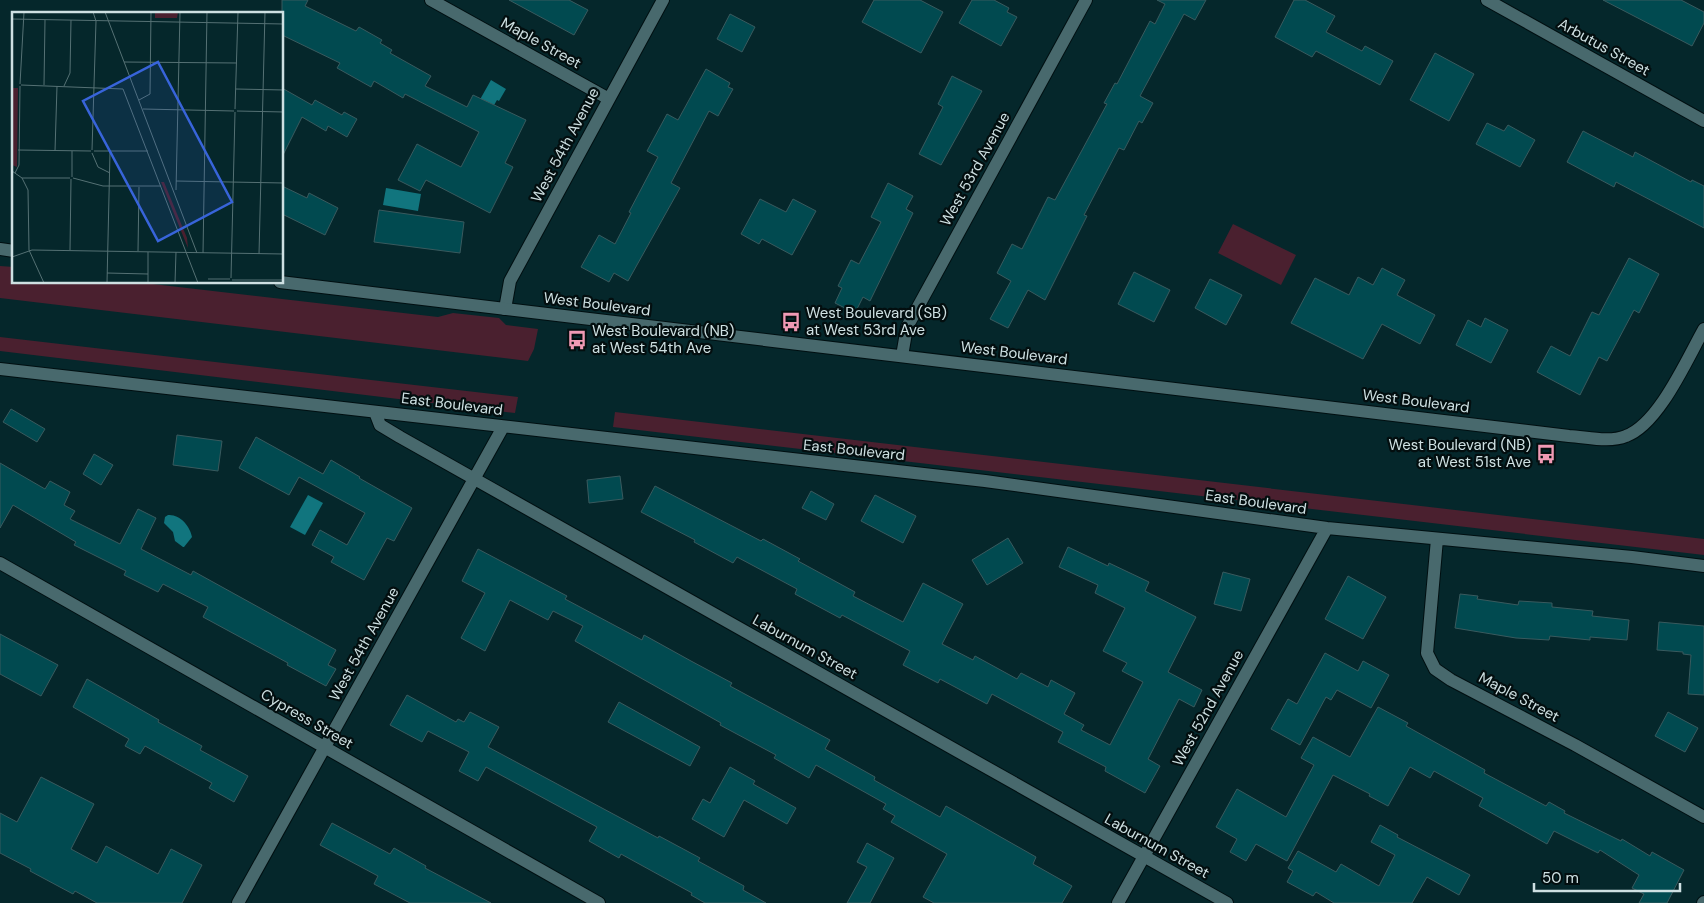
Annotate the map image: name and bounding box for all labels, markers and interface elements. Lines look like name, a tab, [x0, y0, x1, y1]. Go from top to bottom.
inset map	[12, 12, 284, 284]
street label: Maple Street	[497, 13, 585, 73]
street label: Arbutus Street	[1555, 14, 1654, 81]
street label: West 54th Avenue	[526, 84, 604, 206]
street label: West 53rd Avenue	[935, 109, 1015, 229]
street label: West Boulevard	[542, 288, 652, 320]
place label: West Boulevard (SB) at West 53rd Ave	[806, 303, 947, 340]
bus stop icon: West Boulevard (SB) at West 53rd Ave	[780, 311, 802, 333]
place label: West Boulevard (NB) at West 54th Ave	[592, 321, 734, 358]
bus stop icon: West Boulevard (NB) at West 54th Ave	[566, 329, 588, 351]
street label: West Boulevard	[959, 337, 1069, 369]
street label: West Boulevard	[1361, 385, 1471, 417]
street label: East Boulevard	[400, 388, 504, 420]
street label: East Boulevard	[802, 435, 906, 465]
place label: West Boulevard (NB) at West 51st Ave	[1389, 435, 1531, 472]
bus stop icon: West Boulevard (NB) at West 51st Ave	[1535, 443, 1557, 465]
street label: East Boulevard	[1204, 485, 1308, 519]
street label: West 54th Avenue	[324, 584, 404, 704]
street label: Laburnum Street	[749, 610, 861, 684]
street label: West 52nd Avenue	[1168, 646, 1248, 770]
street label: Maple Street	[1475, 667, 1563, 727]
street label: Cypress Street	[257, 684, 357, 754]
street label: Laburnum Street	[1101, 809, 1213, 883]
scale bar	[1534, 860, 1680, 892]
text: 50 m	[1542, 868, 1579, 888]

